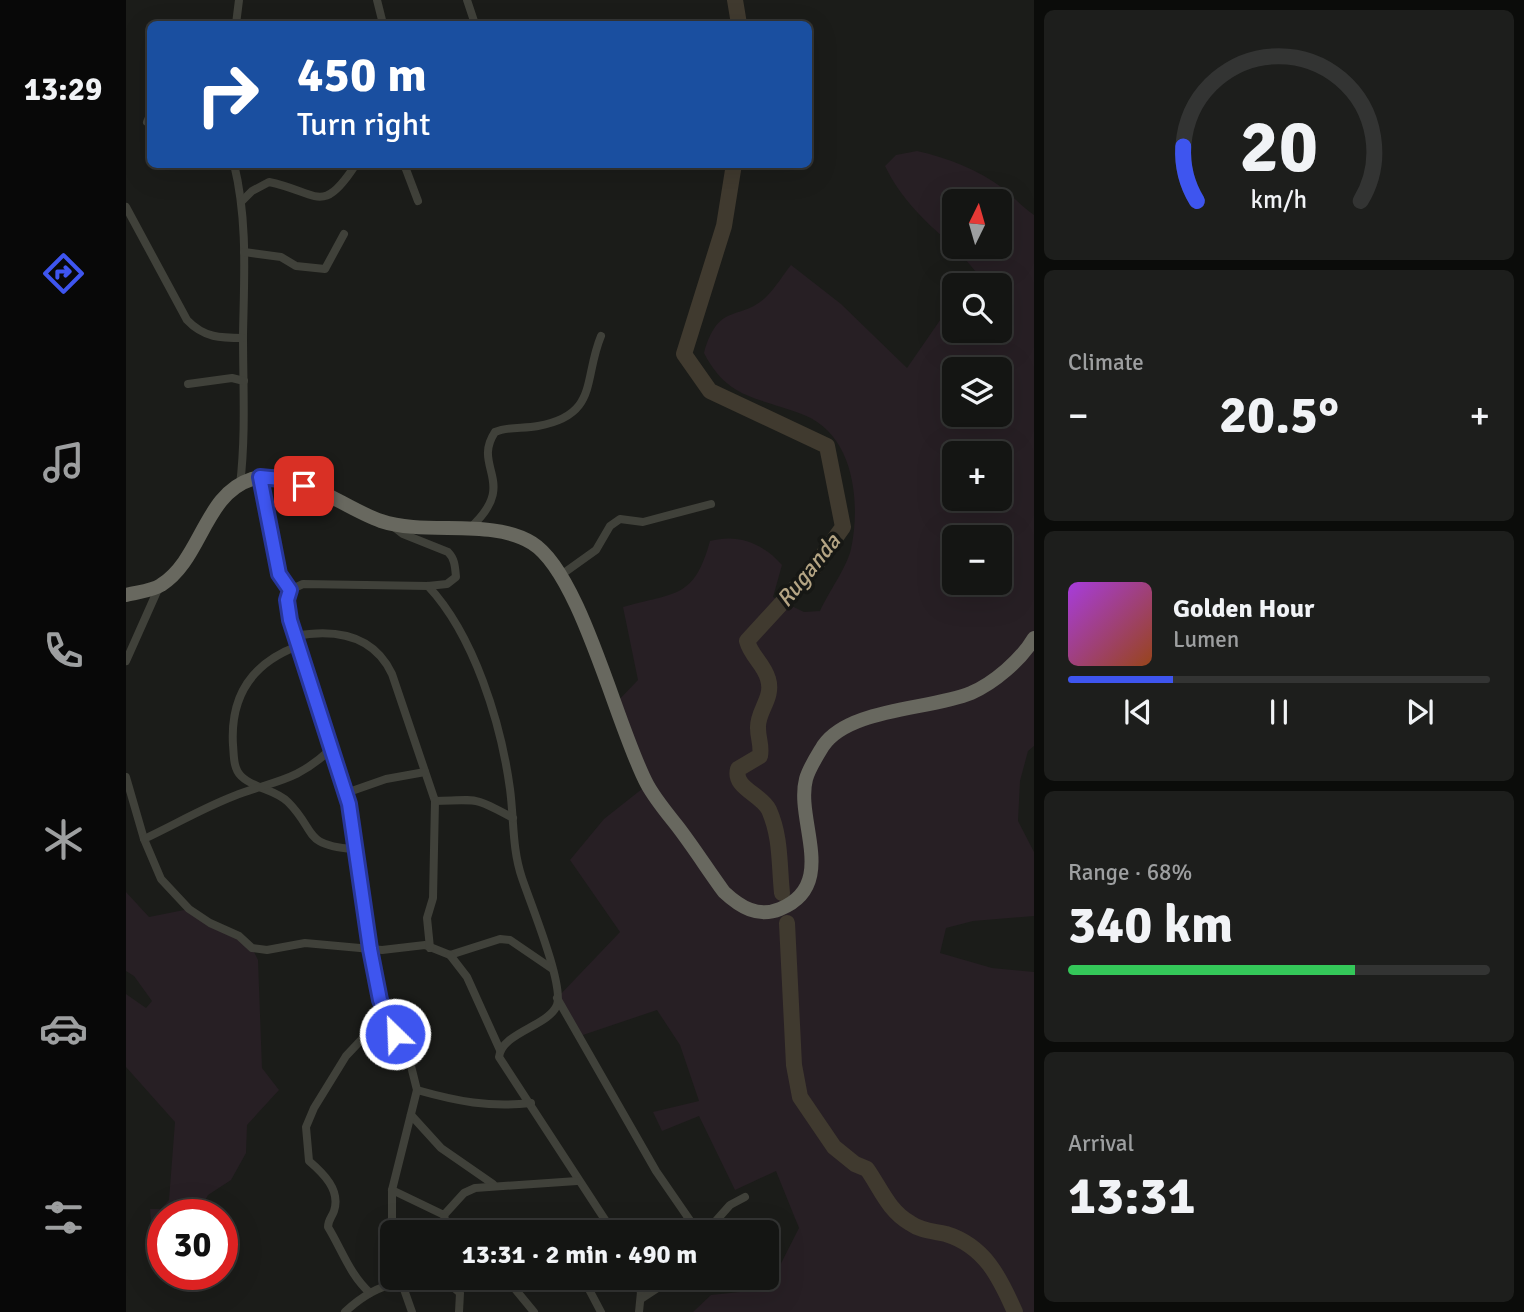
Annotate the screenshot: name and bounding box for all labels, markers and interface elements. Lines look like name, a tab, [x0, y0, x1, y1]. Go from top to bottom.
text: 450 m	[297, 45, 427, 105]
icon: right	[182, 49, 273, 140]
text: 13:29	[24, 70, 102, 109]
text: 20	[1240, 104, 1318, 193]
text: Turn right	[297, 105, 430, 144]
text: km/h	[1251, 184, 1307, 215]
north arrow	[942, 189, 1012, 259]
map controls	[942, 189, 1012, 595]
icon: directions	[39, 249, 88, 298]
button: search	[942, 273, 1012, 343]
text: Climate	[1068, 348, 1144, 377]
button: layers	[942, 357, 1012, 427]
text: 20.5°	[1219, 383, 1339, 447]
text: −	[1068, 392, 1089, 439]
text: +	[1469, 392, 1490, 439]
icon: music	[39, 438, 88, 487]
button: +	[942, 441, 1012, 511]
pin	[274, 456, 334, 516]
icon: arrive	[285, 467, 323, 505]
button: −	[942, 525, 1012, 595]
water label: Ruganda	[770, 527, 848, 613]
text: Golden Hour	[1173, 593, 1314, 625]
text: Lumen	[1173, 625, 1239, 654]
icon: phone	[39, 626, 88, 675]
icon: previous	[1119, 693, 1157, 731]
icon: pause	[1260, 693, 1298, 731]
icon: next	[1401, 693, 1439, 731]
icon: climate	[39, 815, 88, 864]
text: Range · 68%	[1068, 858, 1192, 887]
text: 340 km	[1068, 893, 1233, 957]
position arrow	[358, 997, 432, 1071]
icon: car	[39, 1004, 88, 1053]
text: Arrival	[1068, 1129, 1134, 1158]
text: 13:31	[1068, 1164, 1196, 1228]
icon: filters	[39, 1193, 88, 1242]
speed limit sign: 30	[147, 1199, 238, 1290]
text: 13:31 · 2 min · 490 m	[462, 1239, 697, 1271]

